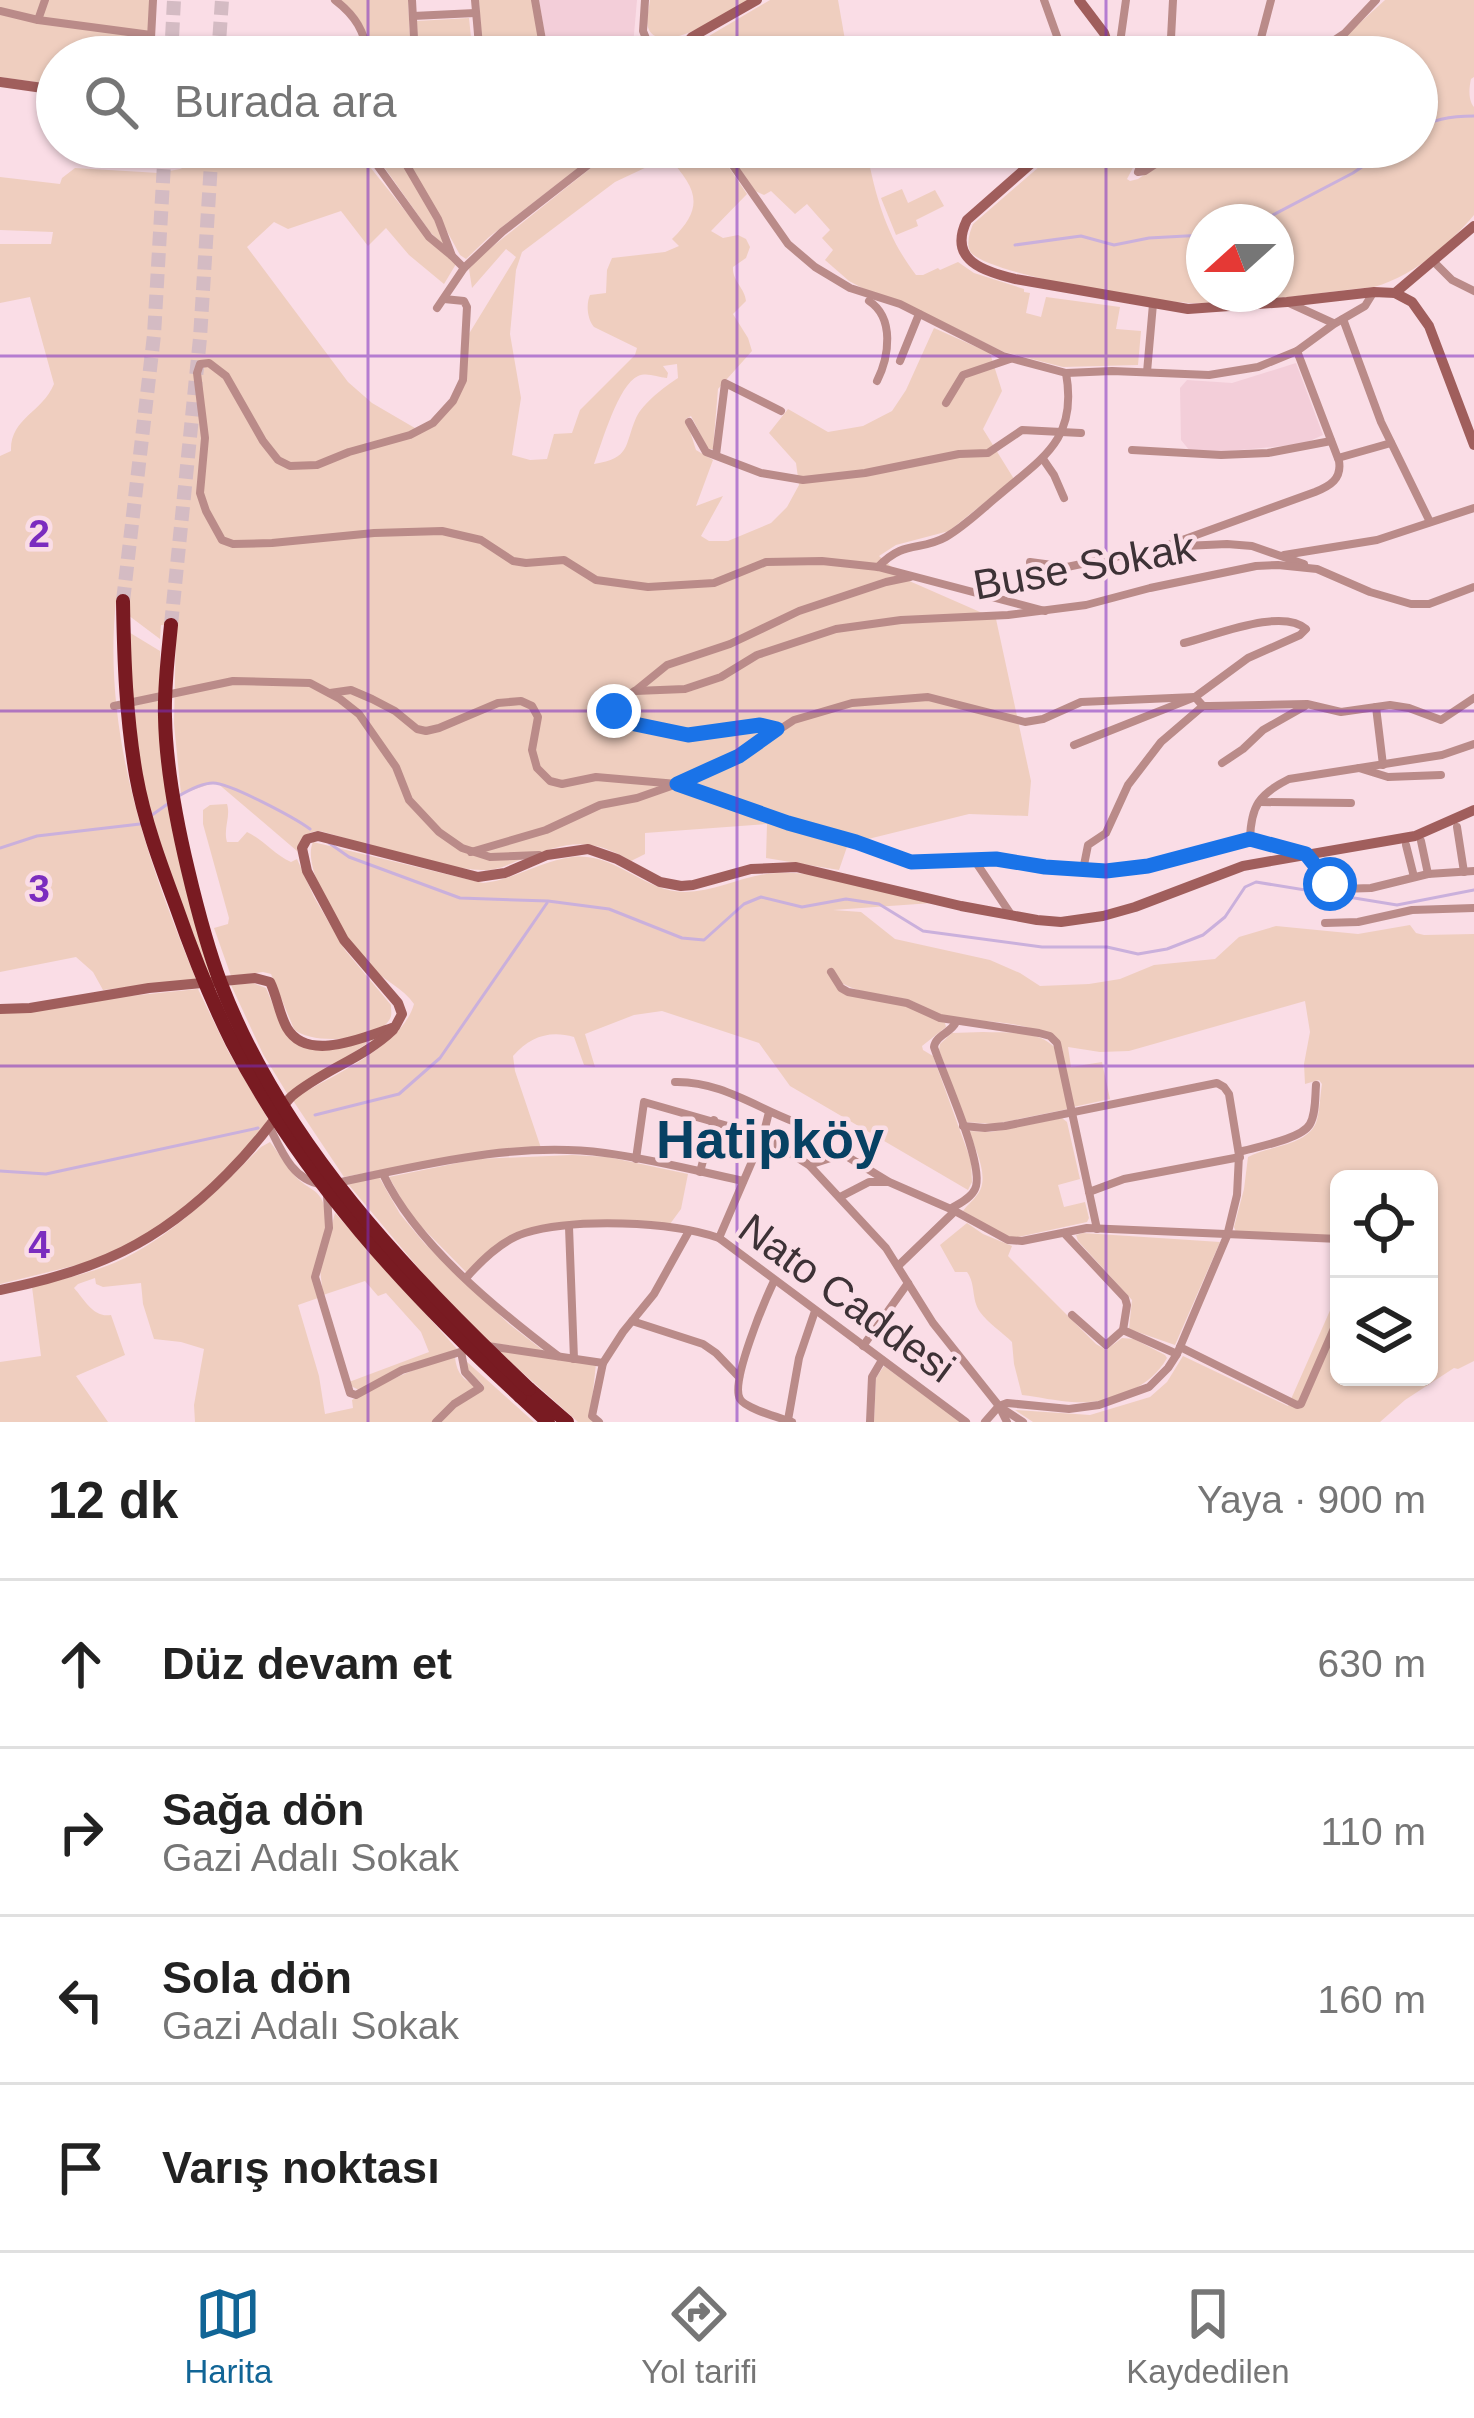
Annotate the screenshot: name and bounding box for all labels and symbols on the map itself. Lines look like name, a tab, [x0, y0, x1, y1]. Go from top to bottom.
north arrow	[1186, 204, 1294, 312]
text: 2	[28, 512, 50, 555]
street label: Buse Sokak	[970, 523, 1199, 609]
route end	[587, 684, 641, 738]
route start	[1303, 857, 1357, 911]
text: 3	[28, 867, 50, 910]
district label: Hatipköy	[656, 1109, 884, 1169]
street label: Nato Caddesi	[730, 1204, 964, 1392]
text: 4	[28, 1223, 50, 1266]

